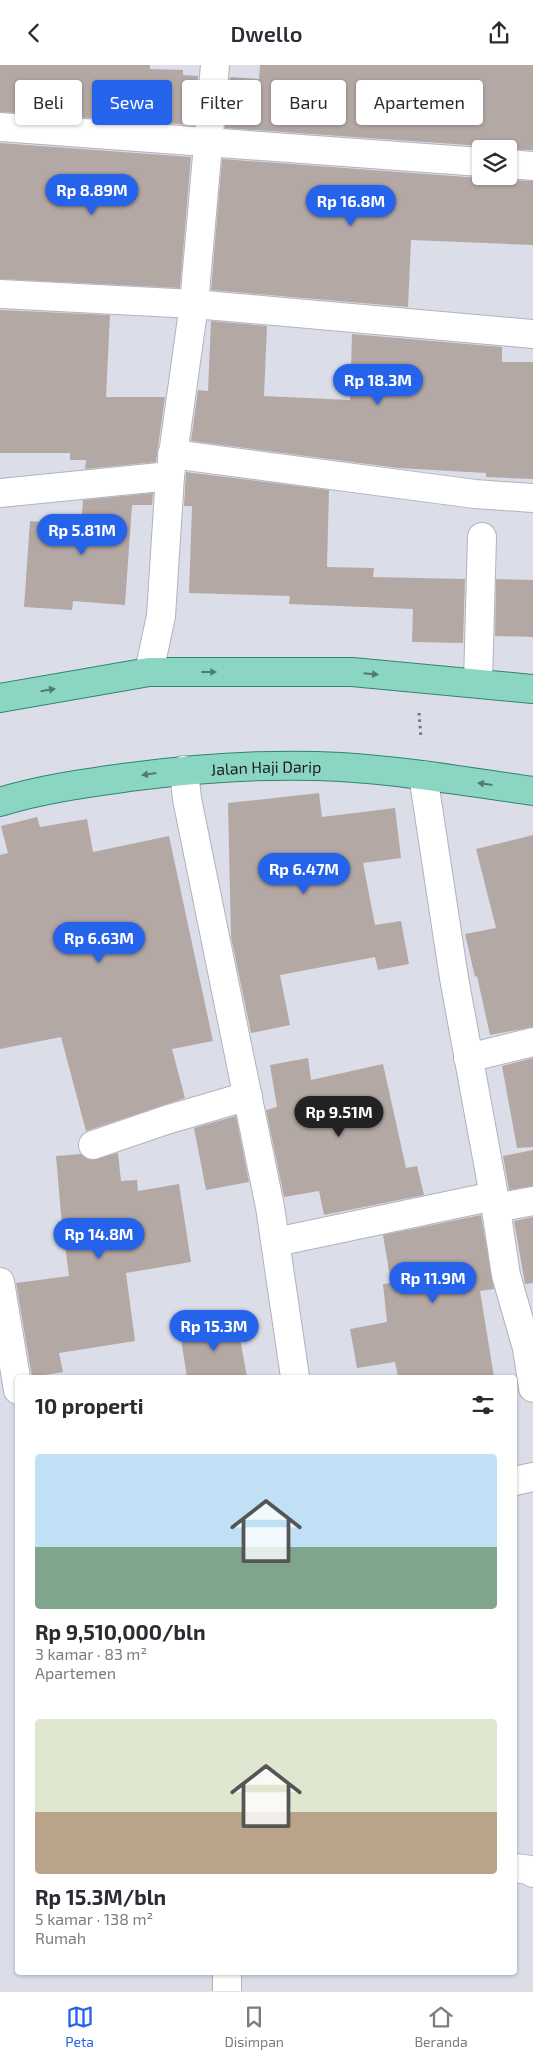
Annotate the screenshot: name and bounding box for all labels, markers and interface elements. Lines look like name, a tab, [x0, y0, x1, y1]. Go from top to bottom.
icon: back	[20, 19, 48, 47]
icon: share	[485, 19, 513, 47]
text: Dwello	[231, 20, 302, 46]
chip: Beli	[15, 80, 82, 125]
chip: Sewa	[92, 80, 172, 125]
chip: Filter	[182, 80, 261, 125]
chip: Baru	[271, 80, 346, 125]
chip: Apartemen	[356, 80, 483, 125]
map controls	[472, 140, 517, 185]
button: layers	[472, 140, 517, 185]
pin: Rp 8.89M	[40, 173, 144, 216]
text: Rp 8.89M	[56, 180, 128, 199]
pin: Rp 16.8M	[299, 185, 403, 227]
text: Rp 16.8M	[317, 191, 385, 210]
pin: Rp 18.3M	[326, 363, 430, 406]
text: Rp 18.3M	[344, 370, 412, 389]
pin: Rp 5.81M	[30, 513, 134, 556]
text: Rp 5.81M	[48, 520, 116, 539]
one-way arrow	[201, 668, 217, 676]
one-way arrow	[364, 670, 380, 678]
one-way arrow	[40, 685, 56, 693]
street label: Jalan Haji Darip	[210, 756, 322, 778]
one-way arrow	[140, 771, 156, 779]
one-way arrow	[476, 780, 492, 788]
pin: Rp 6.47M	[252, 853, 356, 895]
text: Rp 6.47M	[269, 859, 339, 878]
pin: Rp 6.63M	[47, 921, 151, 964]
text: Rp 6.63M	[64, 928, 134, 947]
pin: Rp 9.51M	[287, 1095, 391, 1138]
text: Rp 9.51M	[305, 1102, 373, 1121]
pin: Rp 14.8M	[47, 1217, 151, 1260]
text: Rp 14.8M	[64, 1224, 134, 1243]
pin: Rp 11.9M	[381, 1261, 485, 1304]
text: Rp 11.9M	[400, 1268, 466, 1287]
pin: Rp 15.3M	[162, 1309, 266, 1352]
text: Rp 15.3M	[181, 1316, 247, 1335]
icon: filters	[469, 1391, 497, 1419]
text: 10 properti	[35, 1393, 143, 1418]
icon: home	[221, 1486, 311, 1576]
text: Rp 9,510,000/bln	[35, 1619, 206, 1644]
text: 3 kamar · 83 m²	[35, 1644, 147, 1663]
text: Apartemen	[35, 1663, 116, 1682]
icon: home	[221, 1751, 311, 1841]
text: Rp 15.3M/bln	[35, 1884, 166, 1909]
text: 5 kamar · 138 m²	[35, 1909, 153, 1928]
text: Rumah	[35, 1928, 86, 1947]
tab: Peta	[65, 2003, 94, 2050]
tab: Disimpan	[224, 2003, 284, 2050]
tab: Beranda	[414, 2003, 468, 2050]

